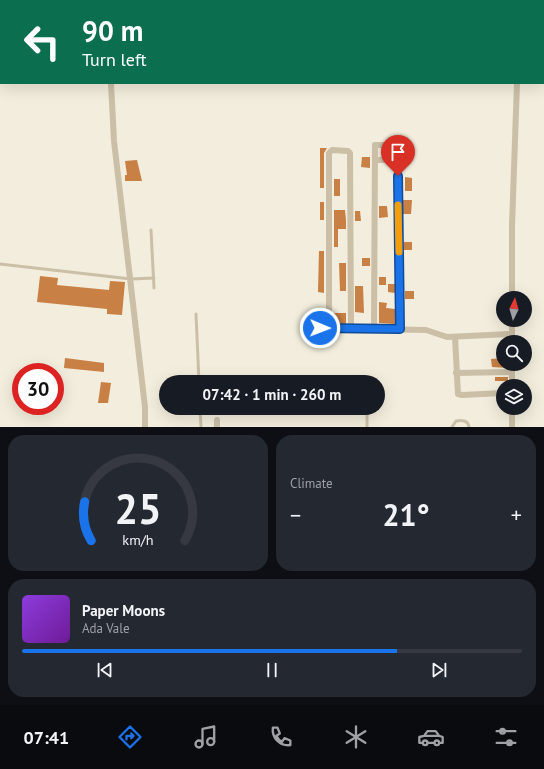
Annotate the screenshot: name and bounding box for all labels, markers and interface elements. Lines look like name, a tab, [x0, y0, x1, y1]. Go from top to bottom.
text: 90 m	[82, 12, 143, 49]
icon: left	[16, 16, 68, 68]
text: Turn left	[82, 48, 147, 71]
pin	[381, 135, 415, 176]
icon: arrive	[387, 141, 409, 163]
north arrow	[496, 291, 532, 327]
map controls	[496, 291, 532, 415]
position arrow	[299, 307, 341, 349]
button: search	[496, 335, 532, 371]
speed limit sign: 30	[12, 363, 64, 415]
button: layers	[496, 379, 532, 415]
text: 07:42 · 1 min · 260 m	[203, 385, 341, 404]
text: Climate	[290, 475, 333, 492]
text: 25	[114, 482, 162, 535]
text: 21°	[382, 495, 430, 534]
text: −	[290, 501, 301, 529]
text: +	[511, 501, 522, 529]
text: km/h	[122, 530, 154, 549]
text: Paper Moons	[82, 601, 165, 620]
text: Ada Vale	[82, 620, 130, 637]
icon: previous	[94, 659, 116, 681]
icon: pause	[261, 659, 283, 681]
icon: next	[428, 659, 450, 681]
icon: directions	[116, 723, 144, 751]
icon: music	[192, 723, 220, 751]
icon: phone	[267, 723, 295, 751]
icon: climate	[342, 723, 370, 751]
icon: car	[417, 723, 445, 751]
icon: filters	[492, 723, 520, 751]
text: 07:41	[24, 726, 69, 749]

